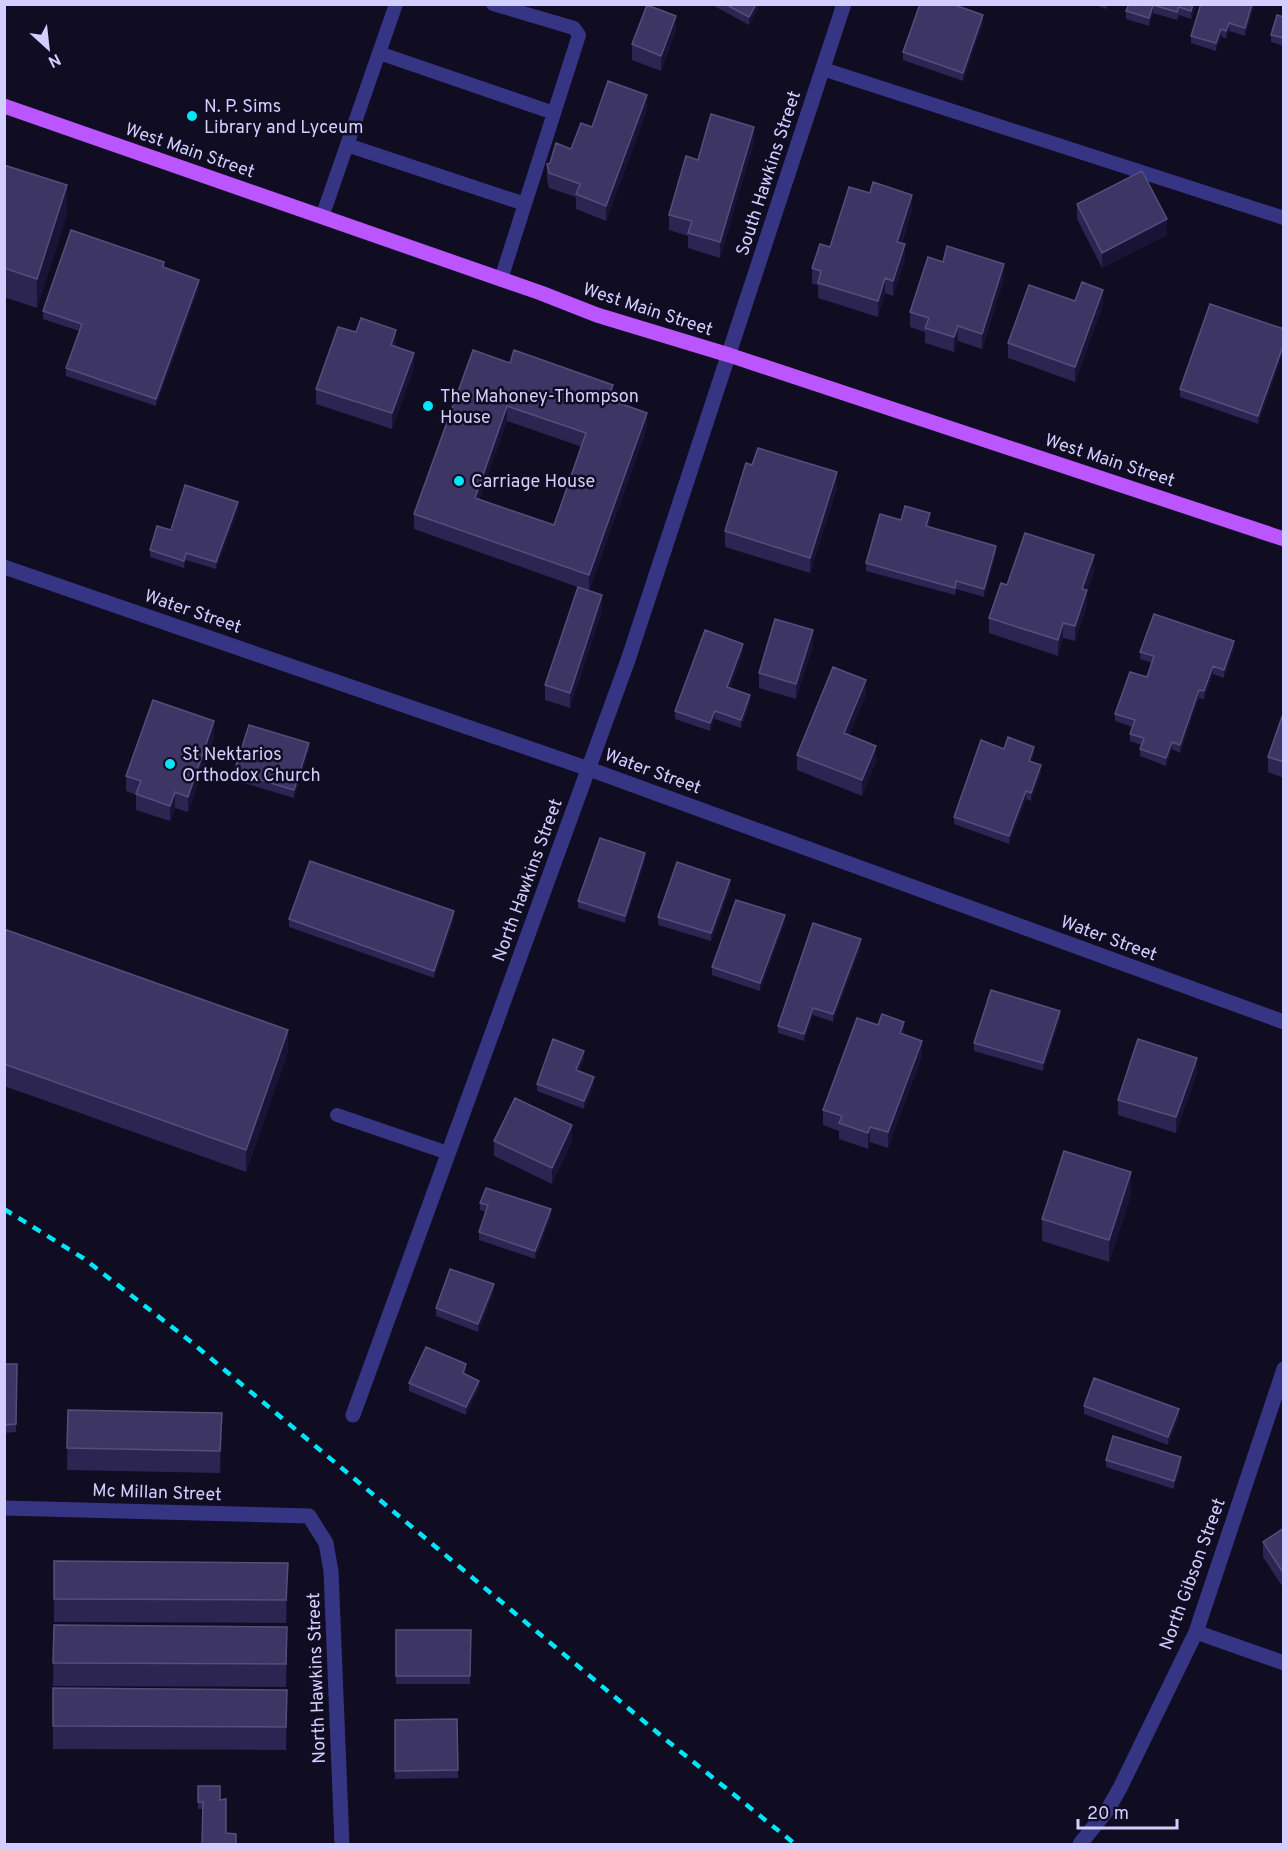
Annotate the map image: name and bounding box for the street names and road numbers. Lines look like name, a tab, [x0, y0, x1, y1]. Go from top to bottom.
street label: South Hawkins Street	[732, 88, 807, 259]
street label: West Main Street	[122, 118, 257, 184]
street label: West Main Street	[580, 279, 716, 342]
street label: West Main Street	[1042, 430, 1178, 493]
street label: Water Street	[141, 585, 244, 640]
street label: Water Street	[601, 744, 704, 801]
street label: North Hawkins Street	[488, 796, 569, 965]
street label: Water Street	[1057, 911, 1160, 968]
street label: Mc Millan Street	[92, 1480, 222, 1507]
street label: North Gibson Street	[1155, 1495, 1232, 1654]
street label: North Hawkins Street	[303, 1592, 332, 1764]

